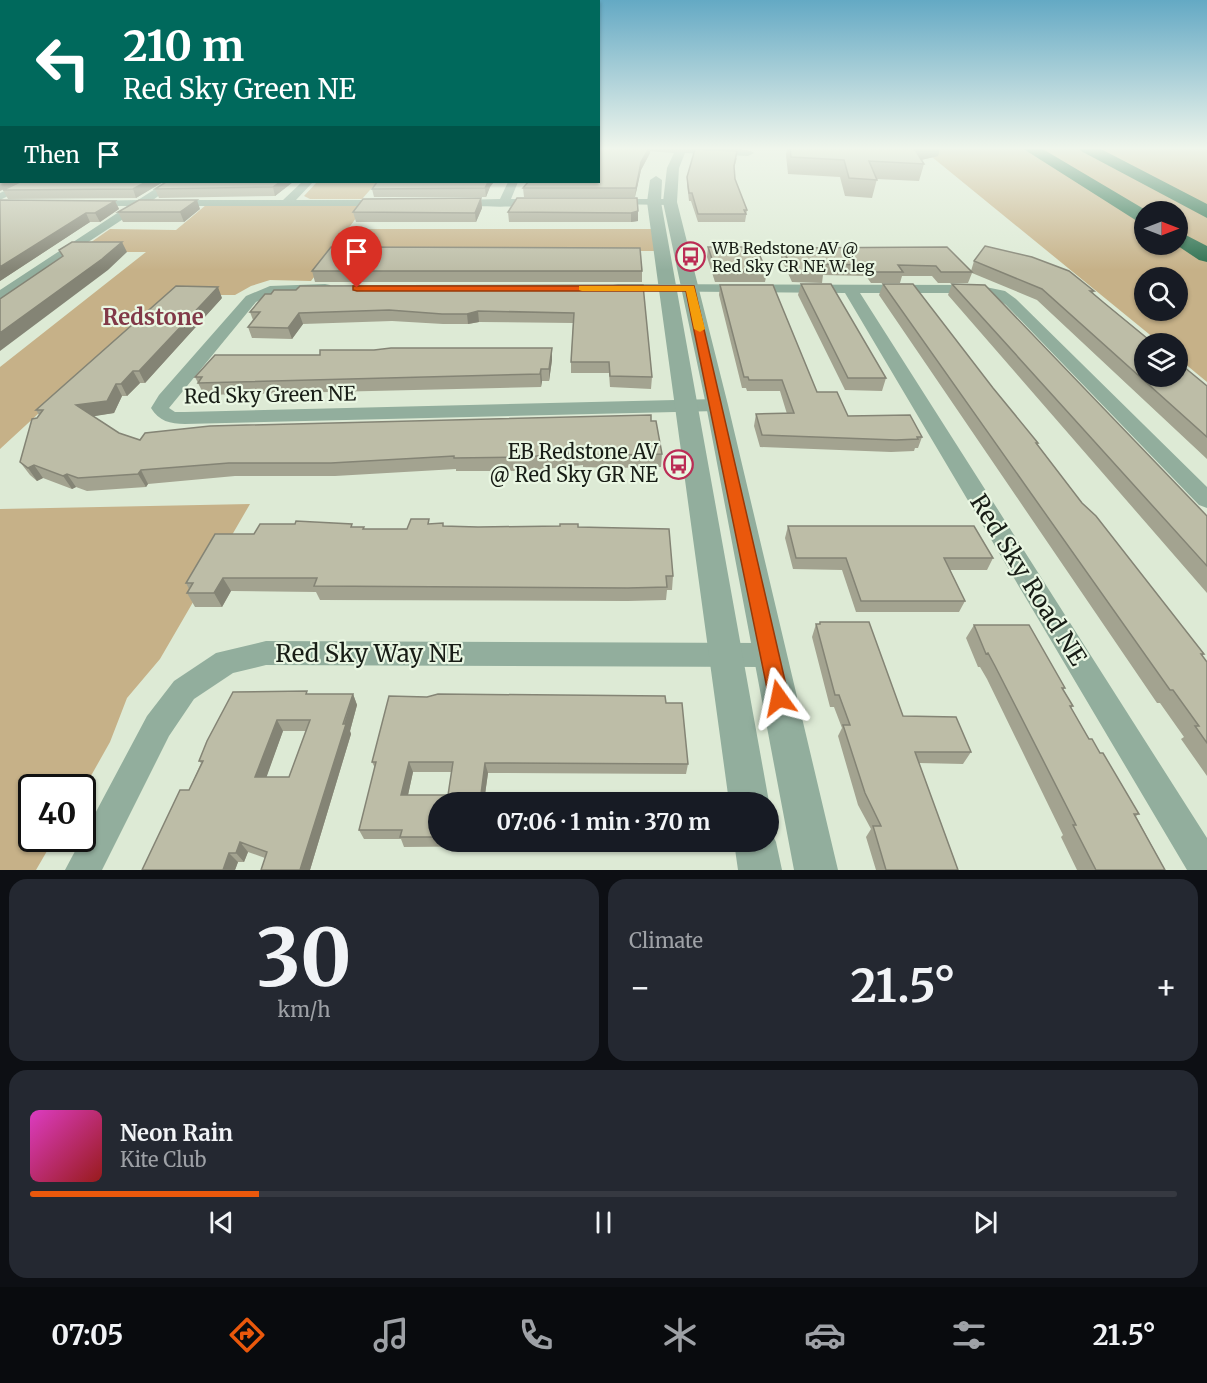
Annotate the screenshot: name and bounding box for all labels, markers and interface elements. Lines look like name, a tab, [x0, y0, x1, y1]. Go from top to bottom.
text: 210 m	[123, 20, 244, 72]
icon: left	[24, 24, 102, 102]
text: Red Sky Green NE	[123, 72, 356, 106]
icon: arrive	[92, 138, 125, 171]
text: Then	[24, 141, 80, 169]
north arrow	[1134, 201, 1188, 255]
map controls	[1134, 201, 1188, 387]
pin	[331, 226, 382, 288]
icon: arrive	[340, 235, 373, 268]
place label: WB Redstone AV @ Red Sky CR NE W. leg	[711, 238, 875, 276]
bus stop icon: WB Redstone AV @ Red Sky CR NE W. leg	[675, 241, 707, 273]
button: search	[1134, 267, 1188, 321]
district label: Redstone	[102, 303, 204, 331]
button: layers	[1134, 333, 1188, 387]
street label: Red Sky Green NE	[184, 380, 357, 409]
place label: EB Redstone AV @ Red Sky GR NE	[489, 439, 659, 487]
bus stop icon: EB Redstone AV @ Red Sky GR NE	[663, 448, 695, 480]
street label: Red Sky Road NE	[963, 488, 1094, 672]
street label: Red Sky Way NE	[275, 638, 463, 669]
position arrow	[747, 666, 811, 730]
speed limit sign: 40	[18, 774, 96, 852]
text: 07:06 · 1 min · 370 m	[497, 808, 710, 836]
text: 30	[256, 909, 352, 1007]
text: Climate	[629, 928, 703, 953]
text: 21.5°	[851, 958, 955, 1014]
text: −	[629, 967, 651, 1008]
text: +	[1155, 967, 1177, 1008]
text: km/h	[278, 997, 330, 1022]
text: Neon Rain	[120, 1119, 233, 1147]
text: Kite Club	[120, 1147, 206, 1172]
icon: previous	[205, 1206, 238, 1239]
icon: pause	[587, 1206, 620, 1239]
icon: next	[969, 1206, 1002, 1239]
icon: directions	[226, 1314, 268, 1356]
icon: music	[370, 1314, 412, 1356]
icon: phone	[515, 1314, 557, 1356]
icon: climate	[659, 1314, 701, 1356]
icon: car	[804, 1314, 846, 1356]
icon: filters	[948, 1314, 990, 1356]
text: 07:05	[51, 1318, 123, 1352]
text: 21.5°	[1093, 1318, 1156, 1352]

